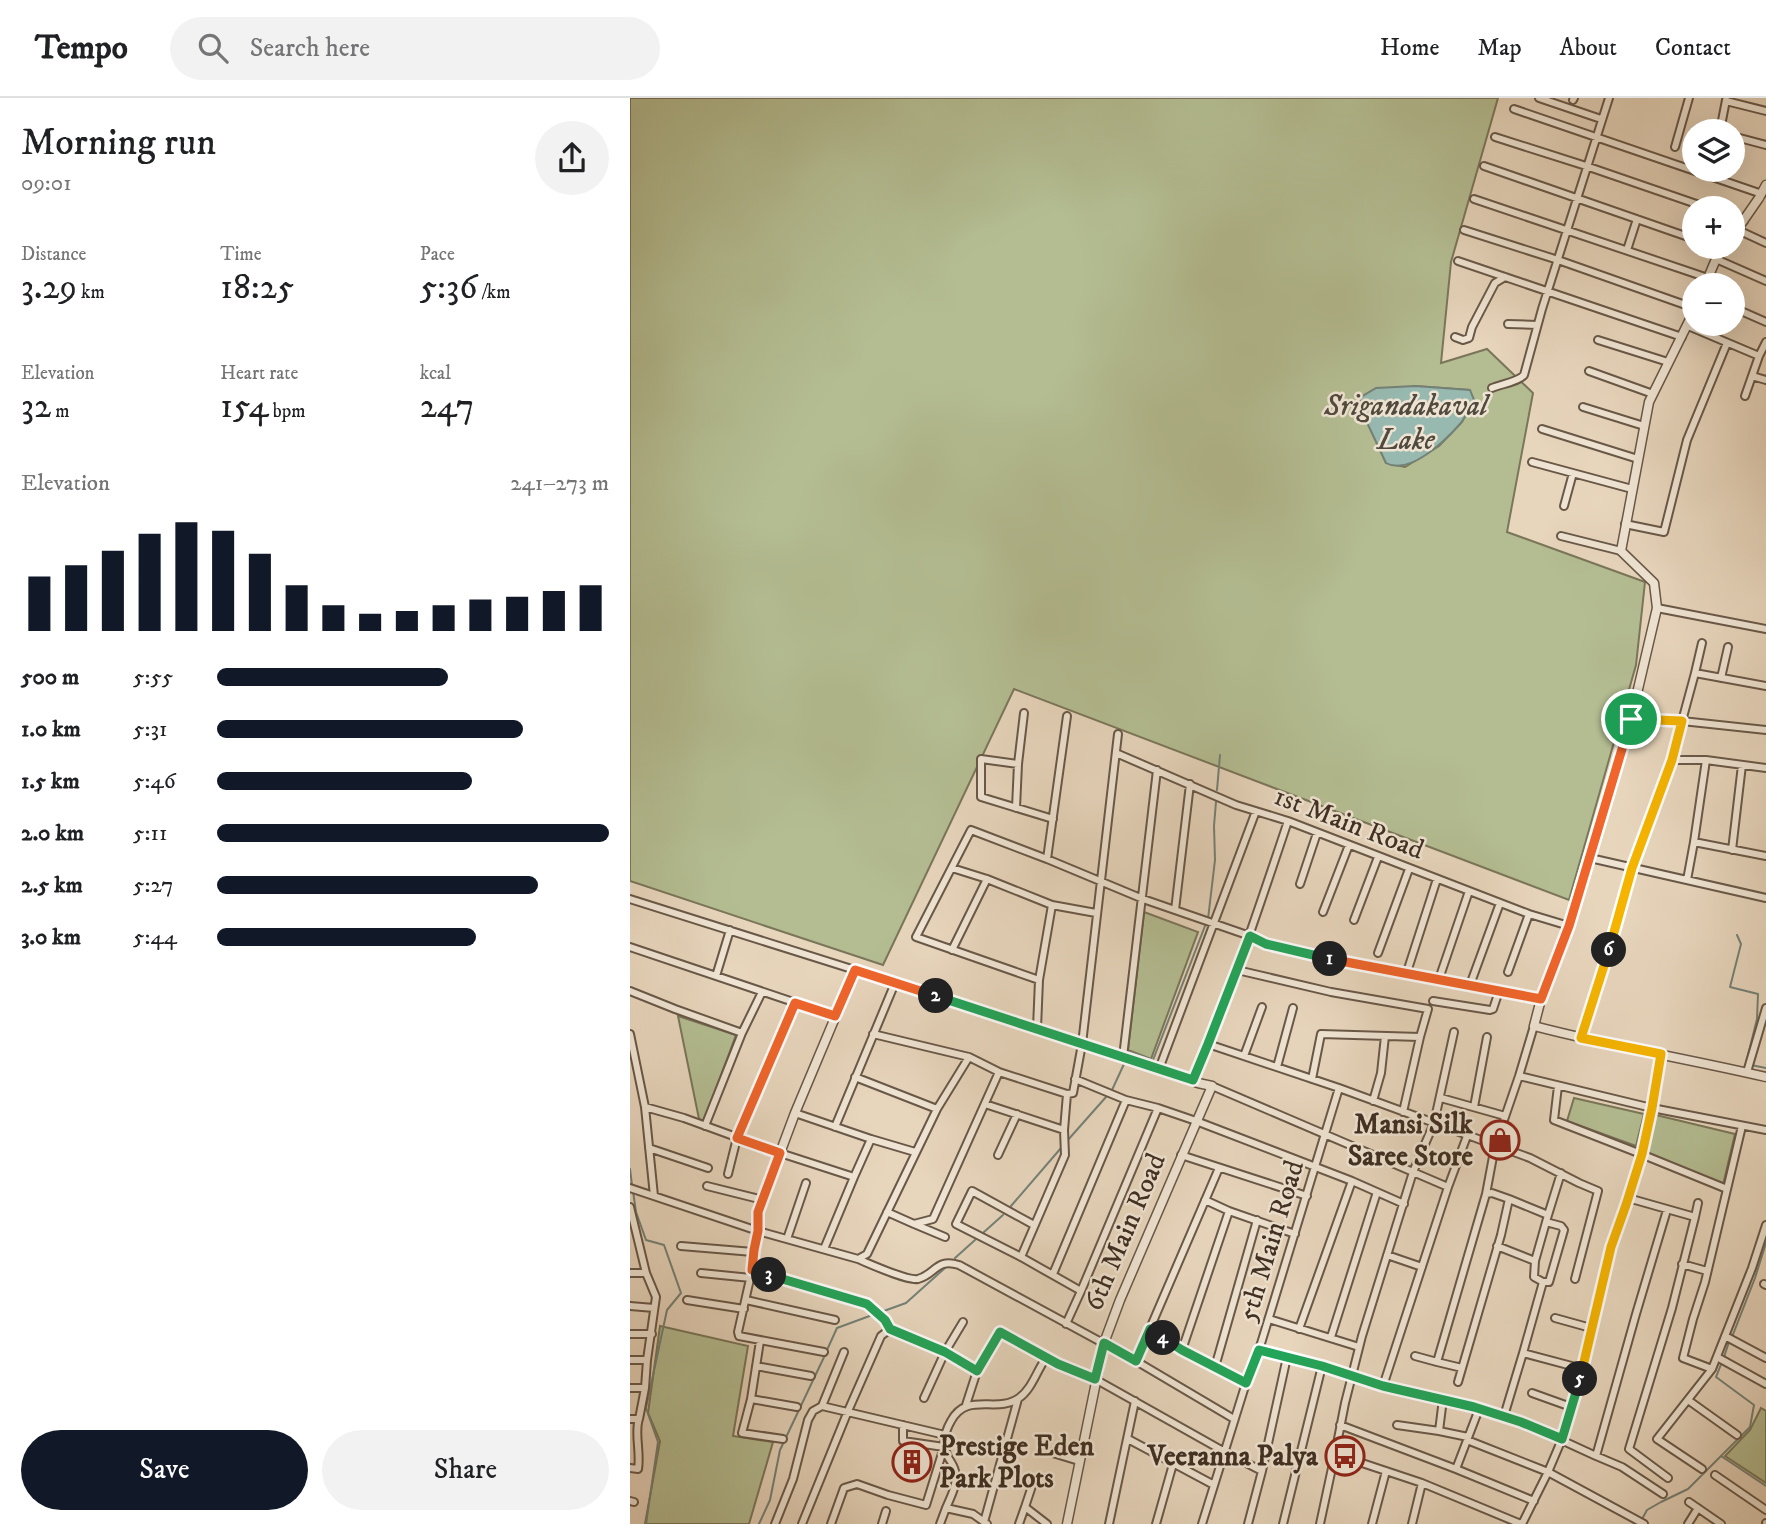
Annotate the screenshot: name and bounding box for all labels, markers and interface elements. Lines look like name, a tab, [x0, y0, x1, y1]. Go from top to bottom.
search box	[170, 17, 660, 80]
text: Tempo	[35, 28, 128, 69]
icon: search	[194, 29, 232, 67]
text: Search here	[250, 32, 370, 65]
text: Home	[1380, 33, 1439, 63]
text: Map	[1477, 33, 1522, 63]
text: About	[1560, 33, 1617, 63]
text: Contact	[1655, 33, 1731, 63]
text: Morning run	[21, 119, 216, 167]
map controls	[1682, 119, 1745, 336]
button: layers	[1682, 119, 1745, 182]
button: share	[535, 121, 609, 195]
text: 09:01	[21, 169, 72, 198]
button: +	[1682, 196, 1745, 259]
text: Distance	[21, 243, 86, 266]
text: Time	[220, 243, 262, 266]
text: Pace	[420, 243, 455, 266]
text: 3.29	[21, 266, 77, 310]
text: 18:25	[220, 266, 294, 310]
text: 5:36	[420, 266, 477, 310]
button: −	[1682, 273, 1745, 336]
text: km	[77, 281, 105, 304]
text: /km	[477, 281, 510, 304]
text: Elevation	[21, 362, 95, 385]
text: Heart rate	[220, 362, 298, 385]
text: kcal	[420, 362, 451, 385]
text: 32	[21, 385, 51, 429]
text: 154	[220, 385, 269, 429]
text: 247	[420, 385, 474, 429]
water label: Srigandakaval Lake	[1323, 388, 1491, 459]
text: m	[51, 400, 70, 423]
text: bpm	[269, 400, 305, 423]
text: Elevation	[21, 469, 110, 498]
text: 241–273 m	[510, 469, 609, 498]
text: 500 m	[21, 663, 79, 692]
text: 5:55	[133, 663, 173, 692]
pin	[1601, 689, 1661, 749]
icon: arrive	[1612, 700, 1650, 738]
text: 1.0 km	[21, 715, 81, 744]
text: 5:31	[133, 715, 167, 744]
text: 1.5 km	[21, 767, 80, 796]
text: 5:46	[133, 767, 176, 796]
street label: 1st Main Road	[1269, 778, 1429, 868]
text: 2.0 km	[21, 819, 84, 848]
text: 5:11	[133, 819, 167, 848]
text: 2.5 km	[21, 871, 83, 900]
text: 5:27	[133, 871, 173, 900]
text: 3.0 km	[21, 923, 81, 952]
text: 5:44	[133, 923, 177, 952]
pin: 6	[1592, 932, 1626, 968]
text: 6	[1604, 938, 1613, 961]
pin: 1	[1312, 942, 1348, 976]
text: 1	[1326, 947, 1333, 970]
pin: 2	[918, 978, 954, 1014]
text: 2	[931, 984, 940, 1007]
place label: Mansi Silk Saree Store	[1348, 1107, 1474, 1174]
shop icon: Mansi Silk Saree Store	[1479, 1119, 1521, 1161]
street label: 6th Main Road	[1076, 1148, 1174, 1316]
street label: 5th Main Road	[1230, 1156, 1312, 1326]
pin: 3	[752, 1258, 786, 1292]
text: 3	[765, 1263, 772, 1286]
pin: 4	[1146, 1320, 1180, 1356]
text: 4	[1157, 1326, 1168, 1349]
pin: 5	[1562, 1362, 1598, 1396]
text: 5	[1575, 1367, 1584, 1390]
place label: Prestige Eden Park Plots	[939, 1429, 1094, 1496]
button: Save	[21, 1430, 308, 1510]
button: Share	[322, 1430, 609, 1510]
bus stop icon: Veeranna Palya	[1324, 1435, 1366, 1477]
place label: Veeranna Palya	[1147, 1439, 1319, 1474]
building icon: Prestige Eden Park Plots	[891, 1441, 933, 1483]

